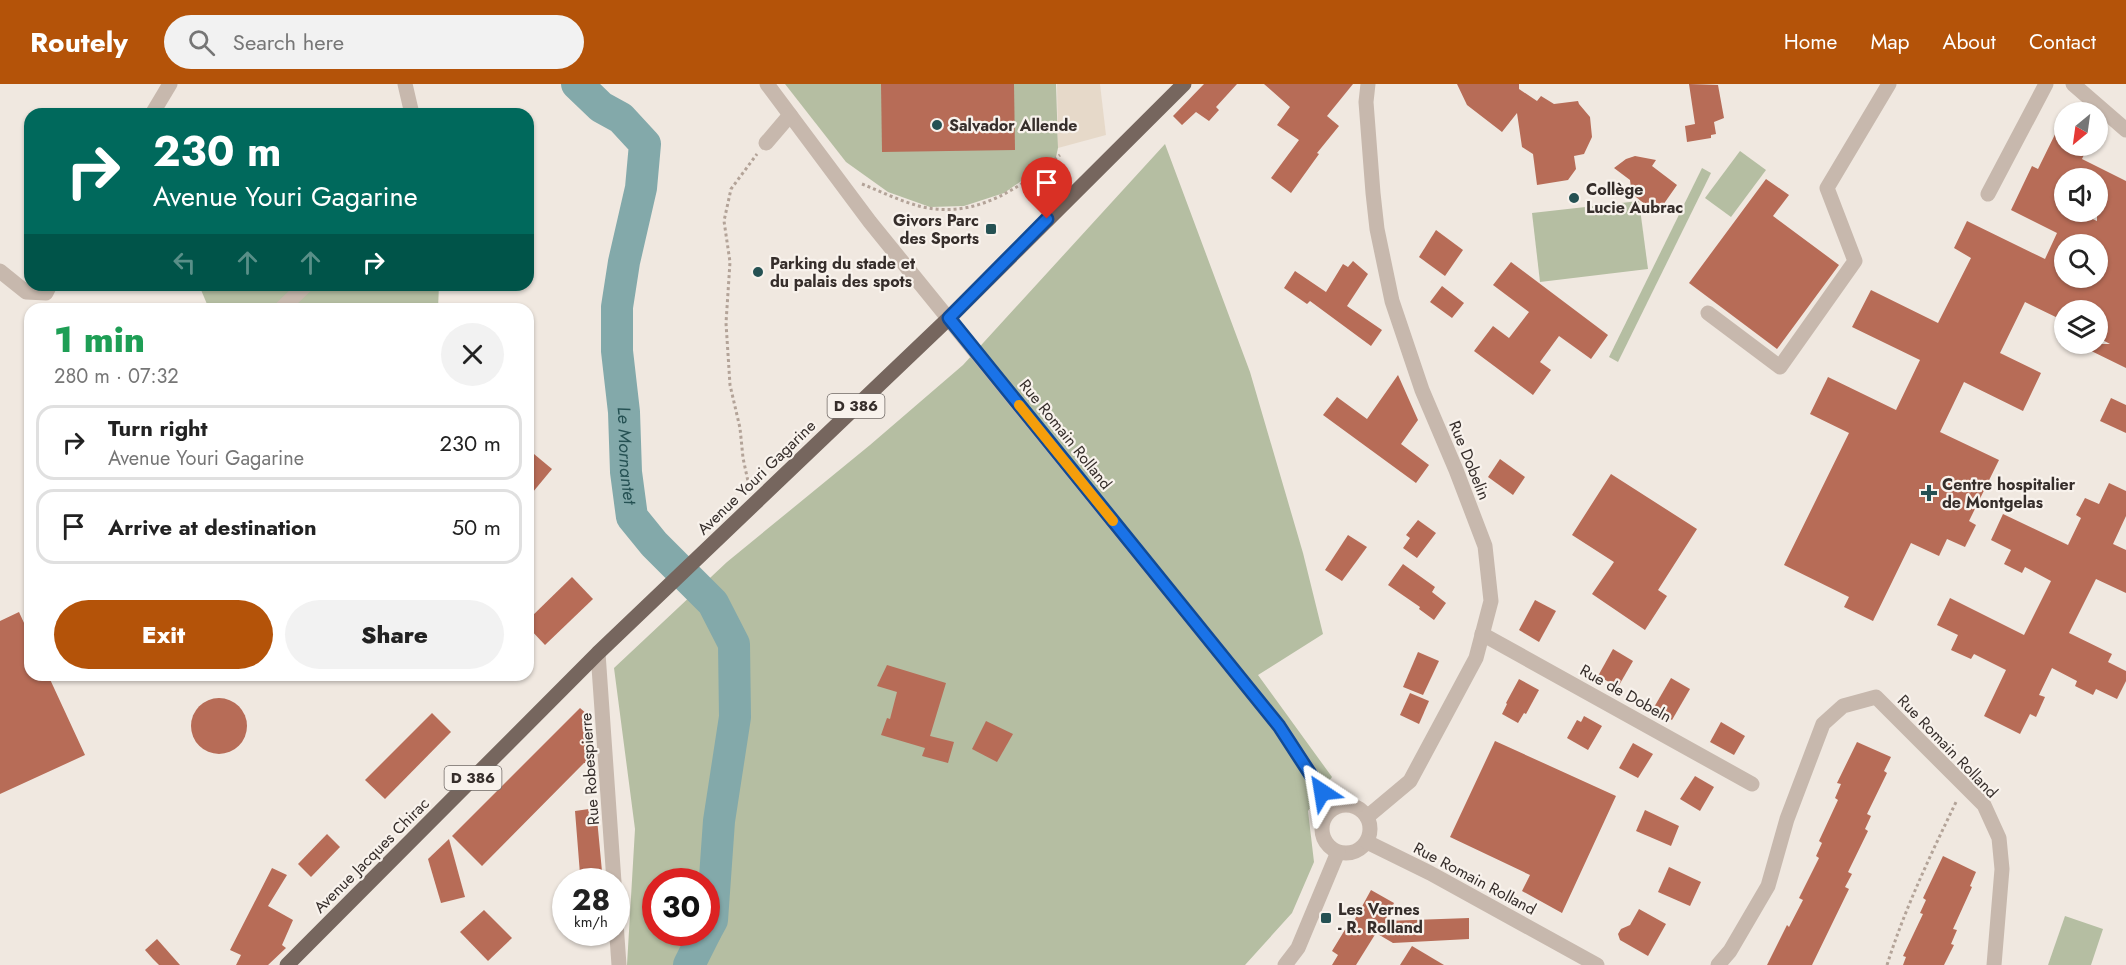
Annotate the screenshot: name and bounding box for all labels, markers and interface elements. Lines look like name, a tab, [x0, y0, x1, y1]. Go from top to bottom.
search box	[164, 15, 584, 69]
text: Routely	[30, 22, 128, 63]
icon: search	[185, 26, 218, 59]
text: Search here	[233, 26, 344, 58]
text: Home	[1784, 27, 1837, 57]
text: Map	[1870, 27, 1910, 57]
text: About	[1943, 27, 1996, 57]
text: Contact	[2029, 27, 2096, 57]
north arrow	[2054, 102, 2108, 156]
map controls	[2054, 102, 2108, 354]
place label: Salvador Allende	[949, 114, 1078, 137]
marker: Salvador Allende	[930, 118, 944, 132]
text: 230 m	[153, 121, 281, 182]
icon: right	[54, 132, 132, 210]
pin	[1021, 157, 1072, 219]
icon: arrive	[1030, 166, 1063, 199]
button: sound	[2054, 168, 2108, 222]
text: Avenue Youri Gagarine	[153, 177, 418, 216]
place label: Collège Lucie Aubrac	[1586, 178, 1683, 219]
marker: Collège Lucie Aubrac	[1567, 191, 1581, 205]
place label: Givors Parc des Sports	[893, 209, 979, 250]
marker: Givors Parc des Sports	[984, 222, 998, 236]
button: search	[2054, 234, 2108, 288]
icon: left	[168, 246, 201, 279]
icon: ahead	[231, 246, 264, 279]
icon: ahead	[294, 246, 327, 279]
icon: right	[357, 246, 390, 279]
place label: Parking du stade et du palais des spots	[770, 252, 916, 293]
marker: Parking du stade et du palais des spots	[751, 265, 765, 279]
button: layers	[2054, 300, 2108, 354]
text: 1 min	[54, 313, 145, 365]
button: close	[441, 323, 504, 386]
text: 280 m · 07:32	[54, 362, 179, 391]
street label: Rue Romain Rolland	[1014, 374, 1117, 494]
road number: D 386	[828, 394, 884, 418]
water label: Le Mornantet	[610, 405, 643, 508]
text: Turn right	[108, 412, 208, 444]
street label: Avenue Youri Gagarine	[692, 415, 821, 540]
street label: Rue Dobelin	[1443, 417, 1496, 503]
icon: right	[57, 426, 90, 459]
text: 230 m	[440, 427, 501, 459]
text: Avenue Youri Gagarine	[108, 444, 304, 473]
place label: Centre hospitalier de Montgelas	[1942, 473, 2076, 514]
marker: Centre hospitalier de Montgelas	[1920, 484, 1938, 502]
icon: arrive	[57, 510, 90, 543]
text: Arrive at destination	[108, 511, 317, 543]
text: 50 m	[452, 511, 501, 543]
button: Exit	[54, 600, 273, 669]
button: Share	[285, 600, 504, 669]
street label: Rue de Dobeln	[1576, 659, 1676, 728]
street label: Rue Romain Rolland	[1892, 689, 2003, 803]
street label: Rue Robespierre	[574, 712, 605, 826]
position arrow	[1290, 760, 1354, 824]
road number: D 386	[444, 766, 502, 790]
street label: Avenue Jacques Chirac	[308, 792, 434, 918]
street label: Rue Romain Rolland	[1409, 836, 1540, 920]
speed limit sign: 30	[642, 868, 720, 946]
text: 28	[572, 878, 610, 921]
place label: Les Vernes - R. Rolland	[1338, 898, 1423, 939]
text: km/h	[574, 911, 608, 933]
marker: Les Vernes - R. Rolland	[1319, 911, 1333, 925]

